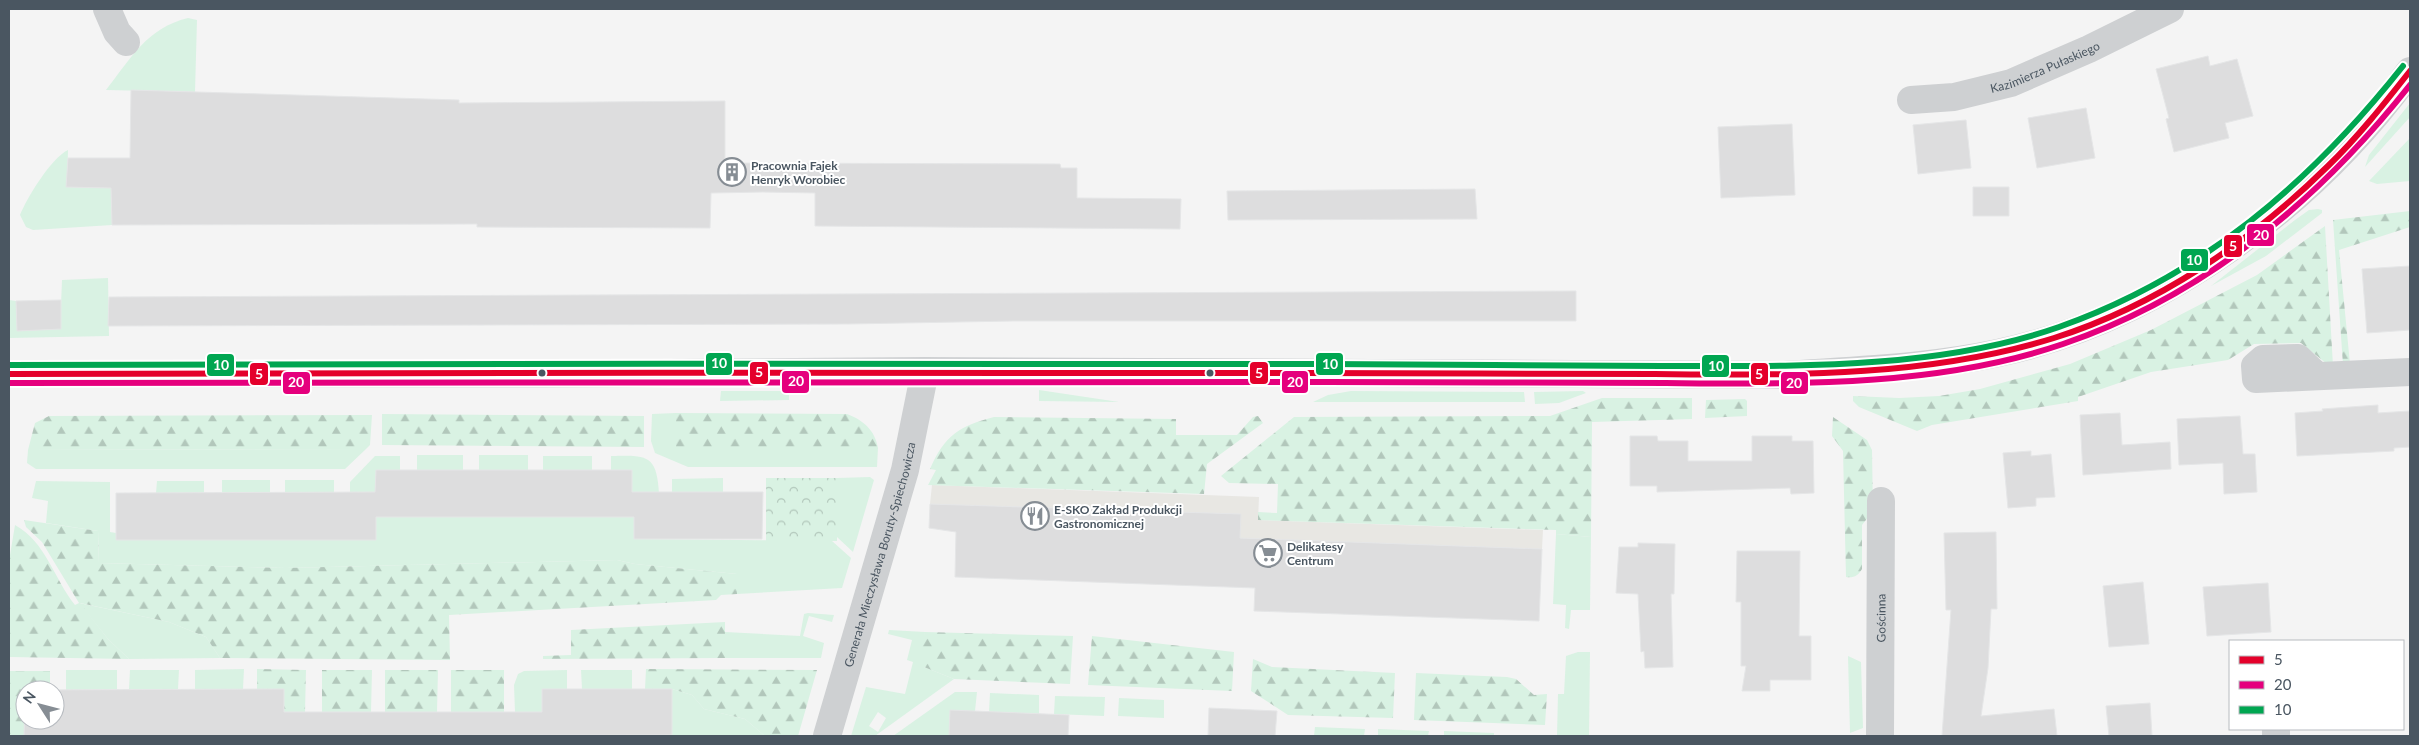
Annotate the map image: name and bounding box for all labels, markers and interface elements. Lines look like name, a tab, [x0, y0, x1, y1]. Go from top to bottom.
street label: Kazimierza Pułaskiego	[1988, 37, 2102, 95]
building icon: Pracownia Fajek Henryk Worobiec	[717, 157, 747, 187]
place label: Pracownia Fajek Henryk Worobiec	[751, 158, 846, 187]
line badge: 20	[2246, 223, 2275, 247]
text: 20	[2253, 226, 2269, 243]
line badge: 5	[2223, 234, 2243, 258]
text: 5	[2229, 237, 2237, 254]
line badge: 10	[2180, 248, 2209, 272]
text: 10	[2186, 251, 2202, 268]
line badge: 10	[705, 352, 733, 376]
line badge: 10	[1315, 352, 1344, 376]
line badge: 10	[206, 353, 235, 377]
text: 10	[711, 354, 727, 371]
line badge: 10	[1701, 354, 1730, 378]
text: 10	[1322, 355, 1338, 372]
text: 10	[213, 356, 229, 373]
text: 10	[1708, 357, 1724, 374]
line badge: 5	[749, 361, 769, 385]
line badge: 5	[1249, 361, 1269, 385]
line badge: 5	[249, 362, 269, 386]
line badge: 5	[1750, 362, 1769, 386]
text: 5	[755, 363, 763, 380]
text: 5	[1255, 364, 1263, 381]
text: 5	[255, 365, 263, 382]
text: 5	[1755, 365, 1763, 382]
unlabelled marker	[537, 368, 547, 378]
unlabelled marker	[1205, 368, 1215, 378]
line badge: 20	[781, 370, 810, 394]
line badge: 20	[1281, 370, 1309, 394]
line badge: 20	[282, 371, 311, 395]
line badge: 20	[1780, 371, 1809, 395]
text: 20	[788, 372, 804, 389]
text: 20	[288, 373, 304, 390]
text: 20	[1287, 373, 1303, 390]
text: 20	[1786, 374, 1802, 391]
street label: Generała Mieczysława Boruty-Spiechowicza	[840, 441, 918, 669]
restaurant icon: E-SKO Zakład Produkcji Gastronomicznej	[1020, 501, 1050, 531]
place label: E-SKO Zakład Produkcji Gastronomicznej	[1054, 502, 1182, 531]
supermarket icon: Delikatesy Centrum	[1253, 538, 1283, 568]
place label: Delikatesy Centrum	[1287, 539, 1344, 568]
street label: Gościnna	[1873, 594, 1888, 642]
legend	[2229, 640, 2404, 730]
text: 5	[2274, 650, 2283, 668]
text: 20	[2274, 675, 2292, 693]
north arrow	[15, 680, 65, 730]
text: N	[19, 688, 39, 706]
text: 10	[2274, 700, 2292, 718]

